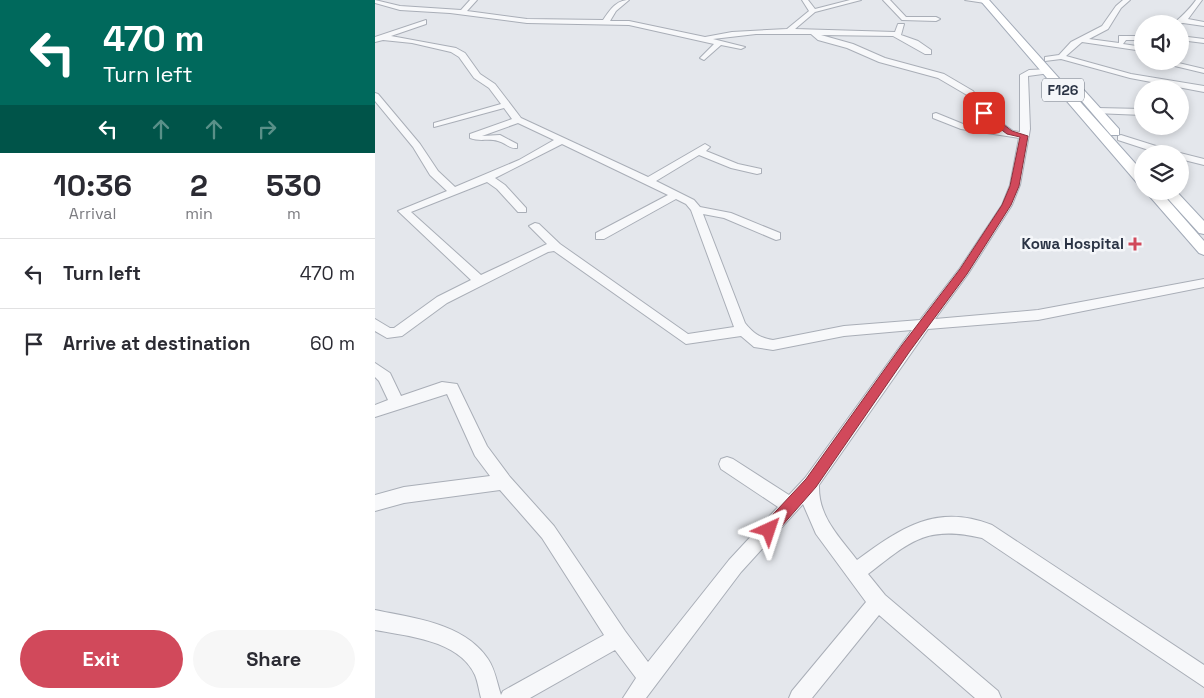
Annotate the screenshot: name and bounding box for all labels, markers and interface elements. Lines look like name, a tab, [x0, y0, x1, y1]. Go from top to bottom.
map controls	[1134, 15, 1189, 200]
button: sound	[1134, 15, 1189, 70]
text: 470 m	[103, 17, 205, 61]
icon: left	[20, 20, 85, 85]
text: Turn left	[103, 60, 193, 88]
road number: F126	[1042, 78, 1084, 102]
button: search	[1134, 80, 1189, 135]
pin	[963, 92, 1005, 134]
icon: arrive	[970, 99, 998, 127]
icon: left	[94, 115, 122, 143]
icon: ahead	[147, 115, 175, 143]
icon: ahead	[200, 115, 228, 143]
icon: right	[253, 115, 281, 143]
button: layers	[1134, 145, 1189, 200]
text: 10:36	[53, 166, 132, 205]
text: 2	[190, 166, 208, 205]
text: 530	[266, 166, 322, 205]
text: Arrival	[69, 203, 116, 224]
text: min	[185, 203, 213, 224]
text: m	[287, 203, 301, 224]
place label: Kowa Hospital	[1021, 234, 1124, 253]
marker: Kowa Hospital	[1128, 237, 1142, 251]
icon: left	[20, 260, 48, 288]
text: Turn left	[63, 261, 141, 286]
text: 470 m	[300, 261, 355, 286]
icon: arrive	[20, 330, 48, 358]
text: Arrive at destination	[63, 331, 251, 356]
text: 60 m	[310, 331, 355, 356]
position arrow	[742, 503, 794, 555]
button: Exit	[20, 630, 183, 688]
button: Share	[193, 630, 355, 688]

